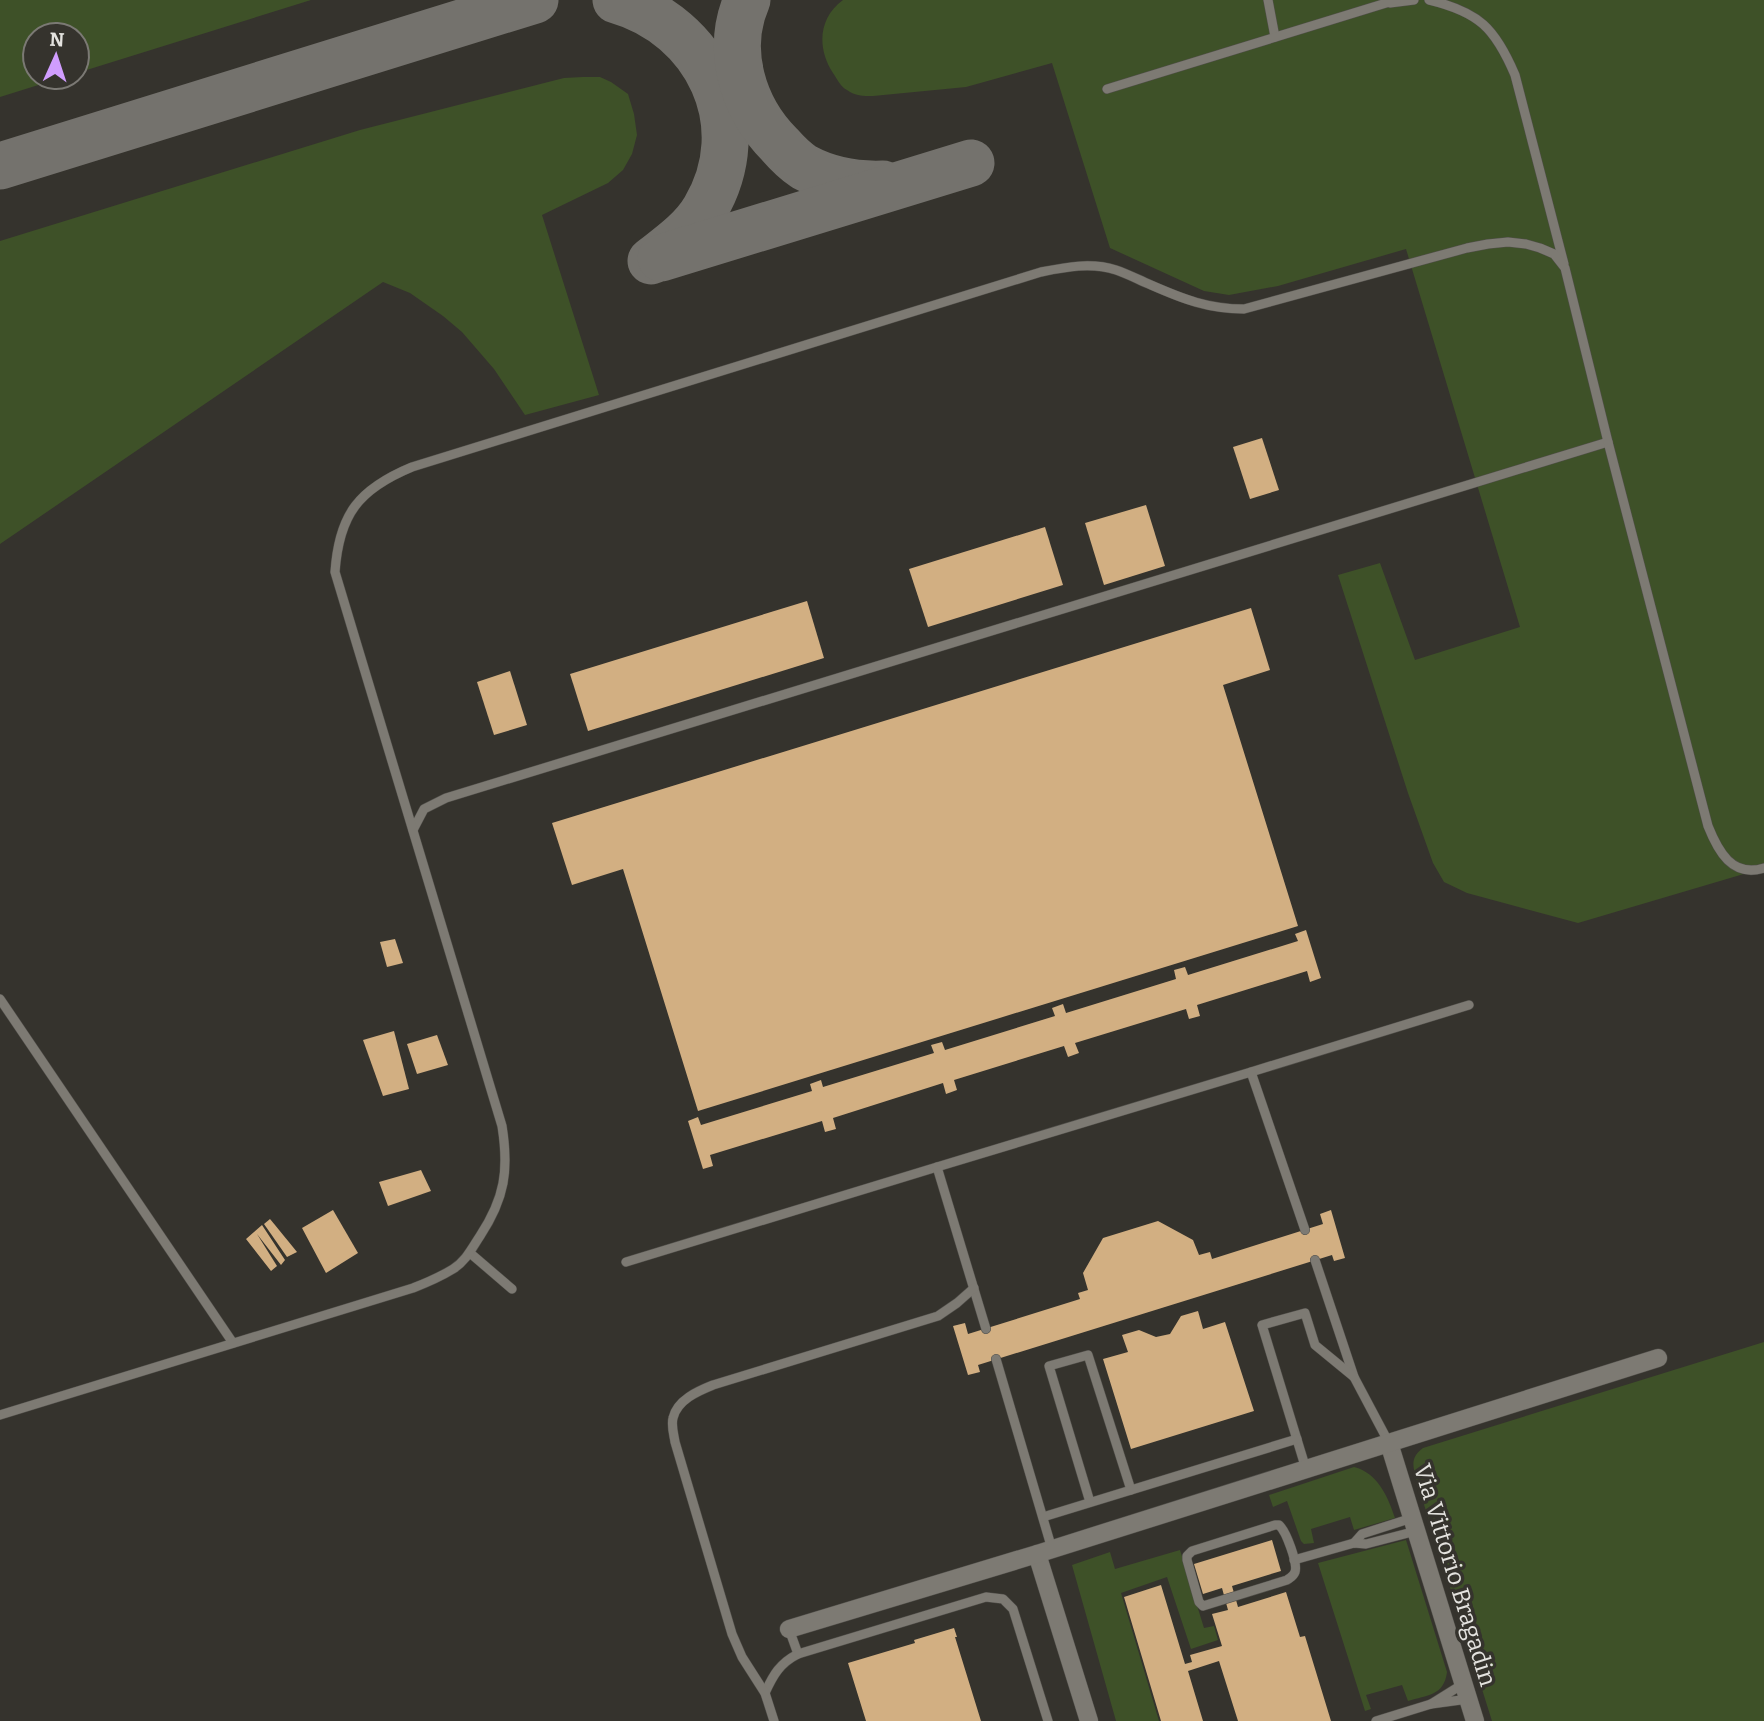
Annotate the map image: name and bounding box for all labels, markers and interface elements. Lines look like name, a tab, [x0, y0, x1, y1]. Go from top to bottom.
north arrow	[21, 21, 91, 91]
text: N	[49, 28, 65, 51]
street label: Via Vittorio Bragadin	[1408, 1461, 1502, 1689]

